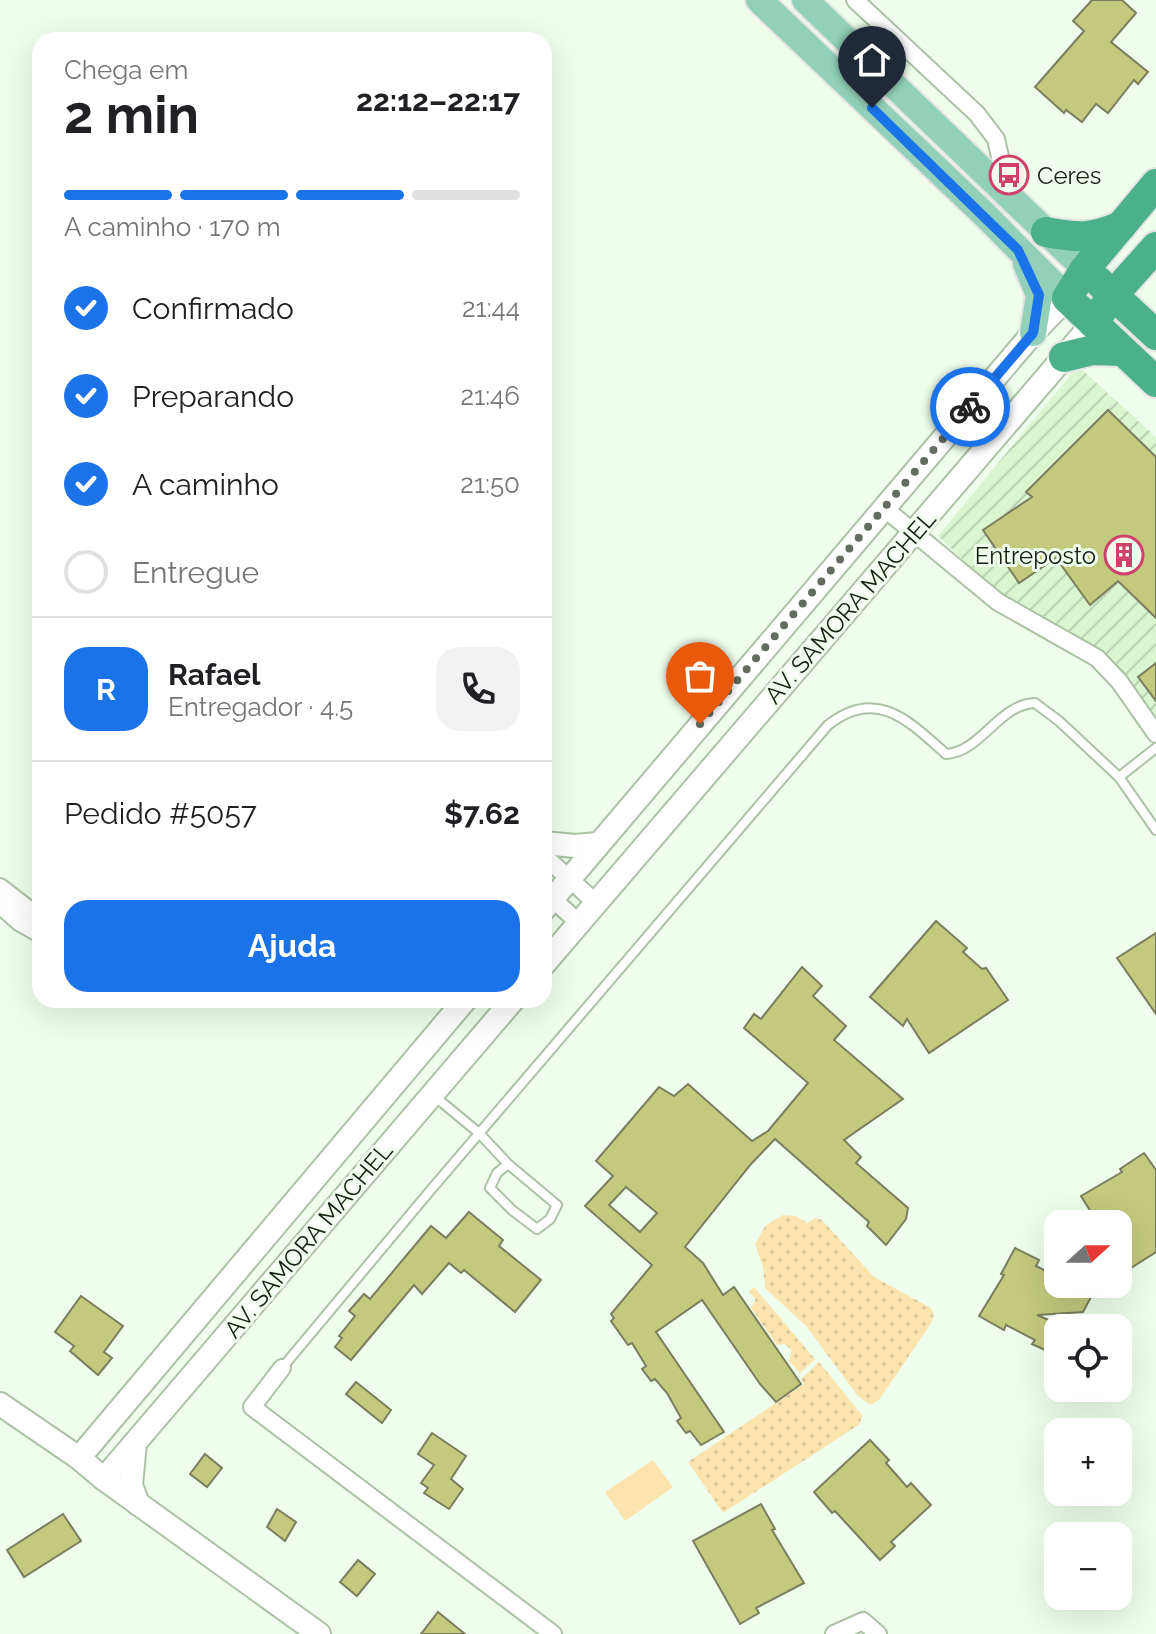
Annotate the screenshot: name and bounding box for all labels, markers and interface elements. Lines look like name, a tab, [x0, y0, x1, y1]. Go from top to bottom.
pin	[838, 26, 906, 108]
icon: home	[850, 38, 894, 82]
text: Chega em	[64, 55, 188, 85]
text: 22:12–22:17	[356, 83, 520, 118]
text: 2 min	[64, 84, 199, 145]
bus stop icon: Ceres	[988, 154, 1030, 196]
place label: Ceres	[1037, 161, 1101, 190]
text: A caminho · 170 m	[64, 212, 281, 242]
icon: check	[64, 286, 108, 330]
text: Confirmado	[132, 291, 294, 326]
text: 21:44	[462, 293, 520, 323]
courier	[930, 367, 1010, 447]
icon: check	[64, 374, 108, 418]
text: Preparando	[132, 379, 294, 414]
text: 21:46	[461, 381, 520, 411]
icon: bike	[948, 385, 992, 429]
icon: check	[64, 462, 108, 506]
text: A caminho	[132, 467, 279, 502]
text: 21:50	[460, 469, 520, 499]
street label: AV. SAMORA MACHEL	[758, 505, 942, 709]
building icon: Entreposto	[1103, 534, 1145, 576]
place label: Entreposto	[975, 541, 1096, 570]
text: Entregue	[132, 555, 259, 590]
pin	[666, 642, 734, 724]
button: phone	[436, 647, 520, 731]
icon: bag	[678, 654, 722, 698]
text: Rafael	[168, 657, 261, 692]
text: R	[96, 672, 116, 707]
text: Entregador · 4.5	[168, 692, 353, 722]
text: Pedido #5057	[64, 796, 257, 831]
text: $7.62	[444, 796, 520, 831]
button: Ajuda	[64, 900, 520, 992]
street label: AV. SAMORA MACHEL	[218, 1136, 398, 1344]
north arrow	[1044, 1210, 1132, 1298]
map controls	[1044, 1210, 1132, 1610]
button: locate	[1044, 1314, 1132, 1402]
button: +	[1044, 1418, 1132, 1506]
button: −	[1044, 1522, 1132, 1610]

